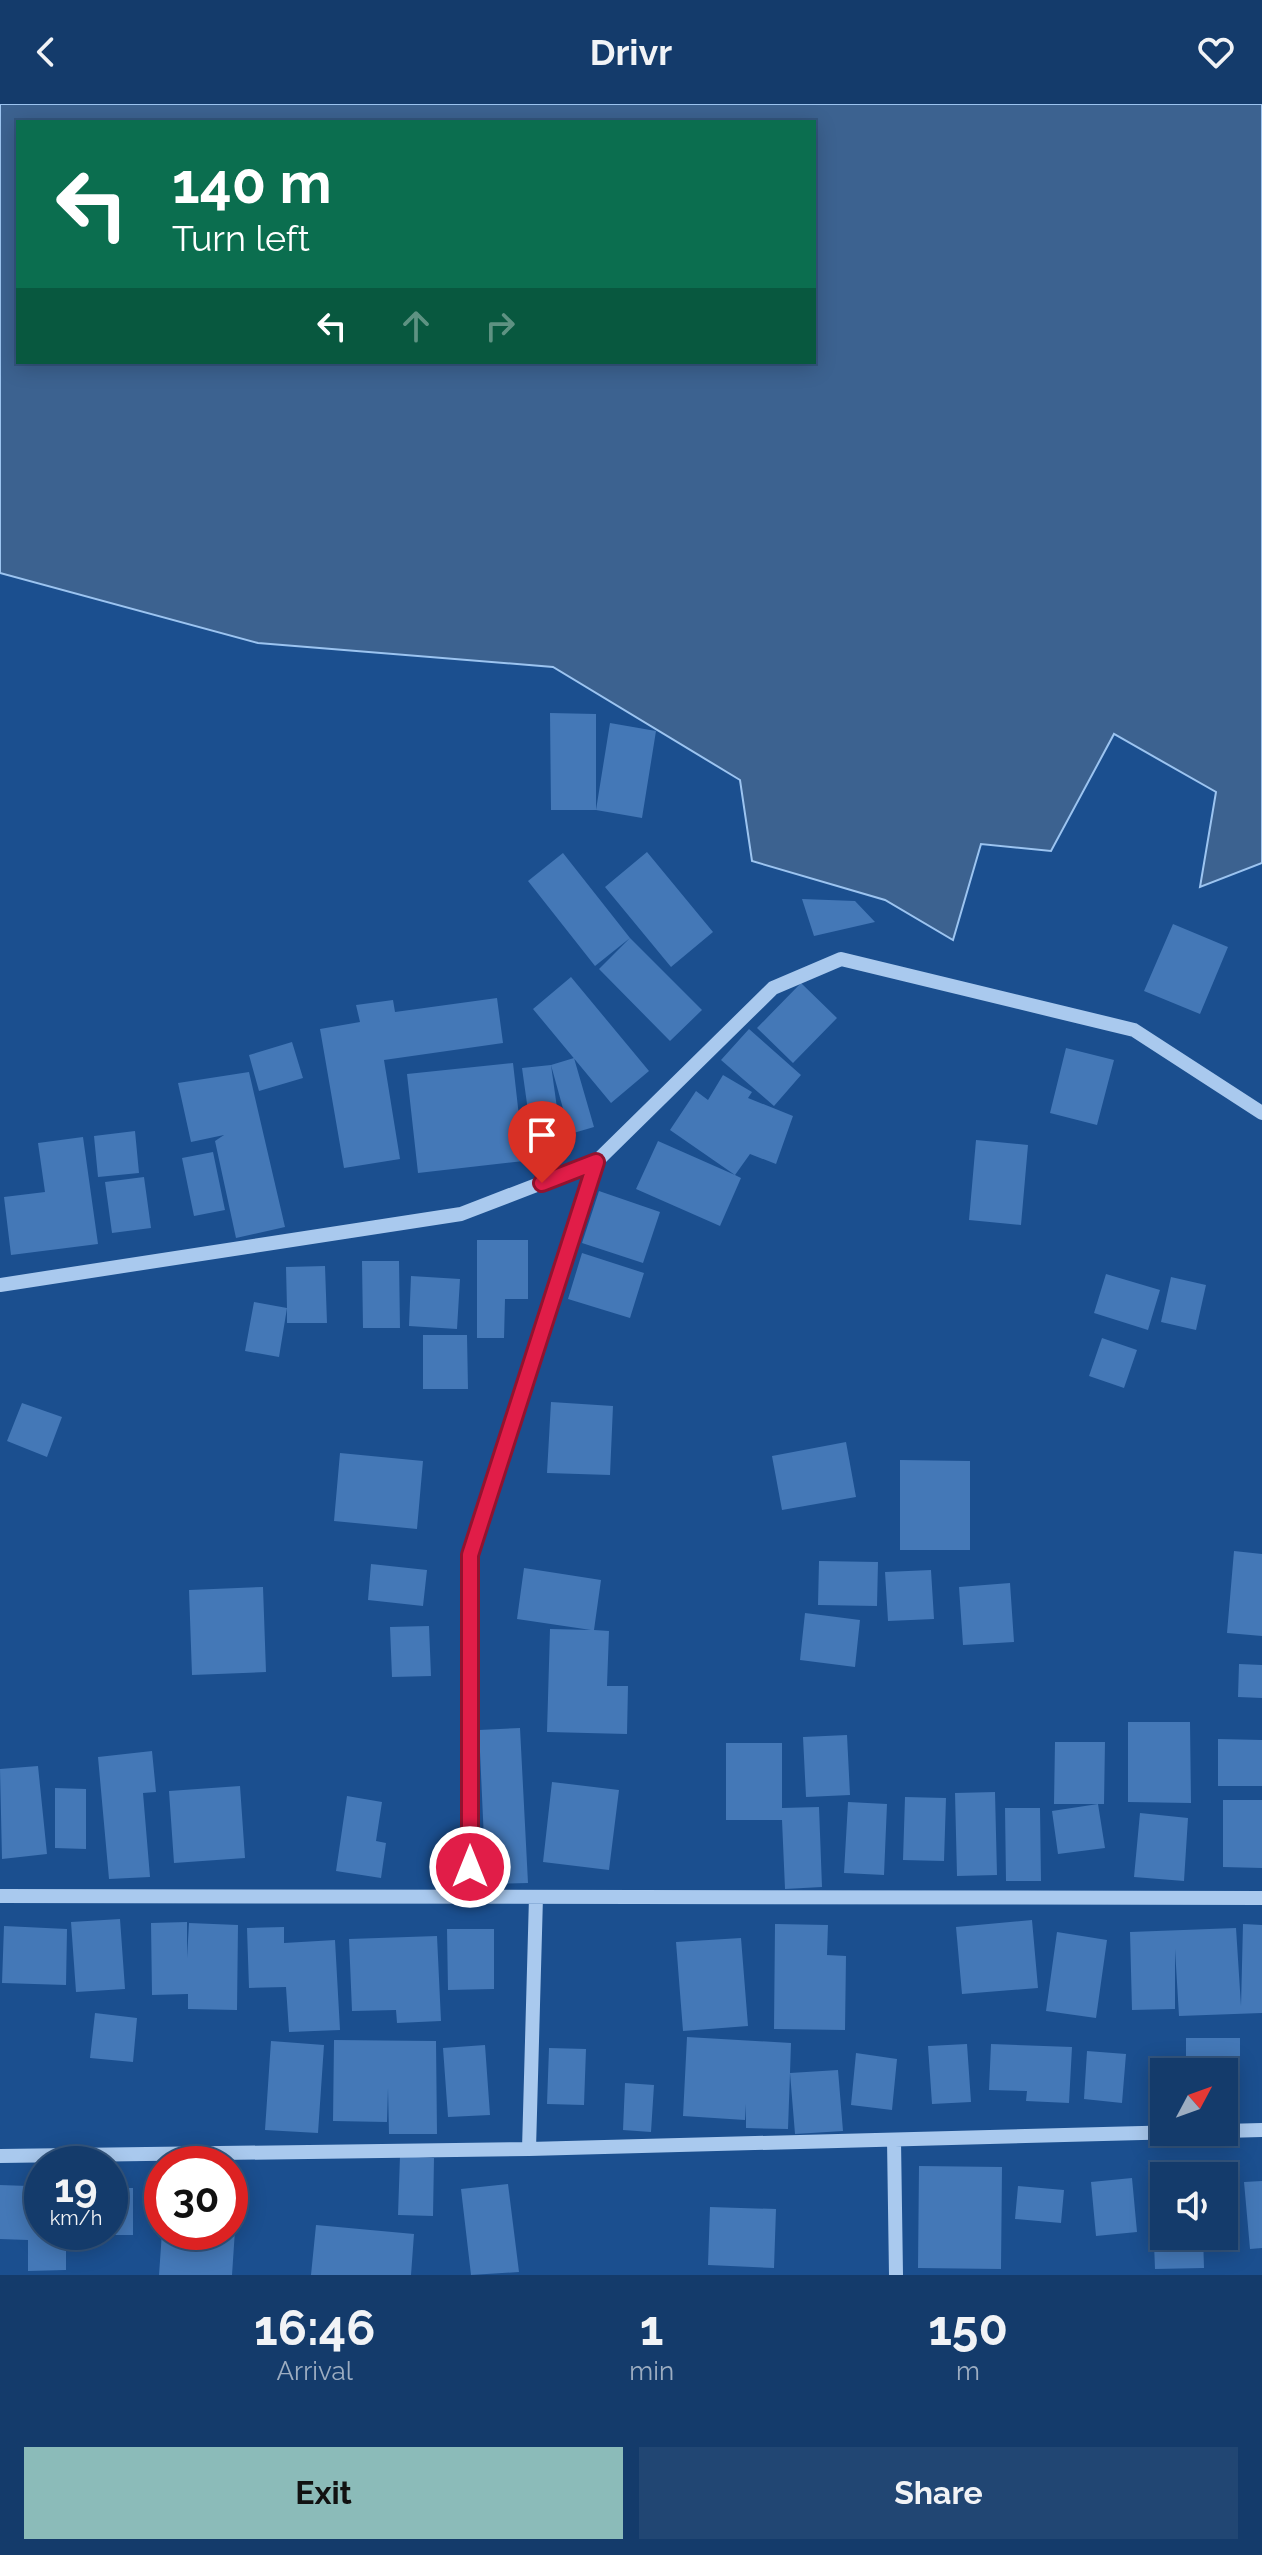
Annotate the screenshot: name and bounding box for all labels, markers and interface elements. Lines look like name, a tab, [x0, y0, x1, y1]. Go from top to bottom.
icon: back	[24, 30, 68, 74]
icon: heart	[1194, 30, 1238, 74]
text: Drivr	[590, 31, 672, 73]
text: 140 m	[172, 150, 332, 216]
icon: left	[40, 152, 144, 256]
text: Turn left	[172, 217, 310, 259]
icon: left	[310, 304, 354, 348]
icon: ahead	[394, 304, 438, 348]
icon: right	[478, 304, 522, 348]
pin	[508, 1101, 576, 1183]
icon: arrive	[520, 1113, 564, 1157]
position arrow	[428, 1825, 512, 1909]
north arrow	[1150, 2058, 1238, 2146]
map controls	[1150, 2058, 1238, 2250]
speed limit sign: 30	[144, 2146, 248, 2250]
button: sound	[1150, 2162, 1238, 2250]
text: 19	[54, 2164, 98, 2211]
text: km/h	[50, 2206, 102, 2230]
text: 16:46	[254, 2300, 375, 2356]
text: 1	[640, 2300, 664, 2356]
text: 150	[928, 2300, 1008, 2356]
text: Arrival	[277, 2356, 353, 2386]
text: min	[629, 2356, 674, 2386]
text: m	[956, 2356, 980, 2386]
button: Exit	[24, 2447, 623, 2539]
button: Share	[639, 2447, 1238, 2539]

